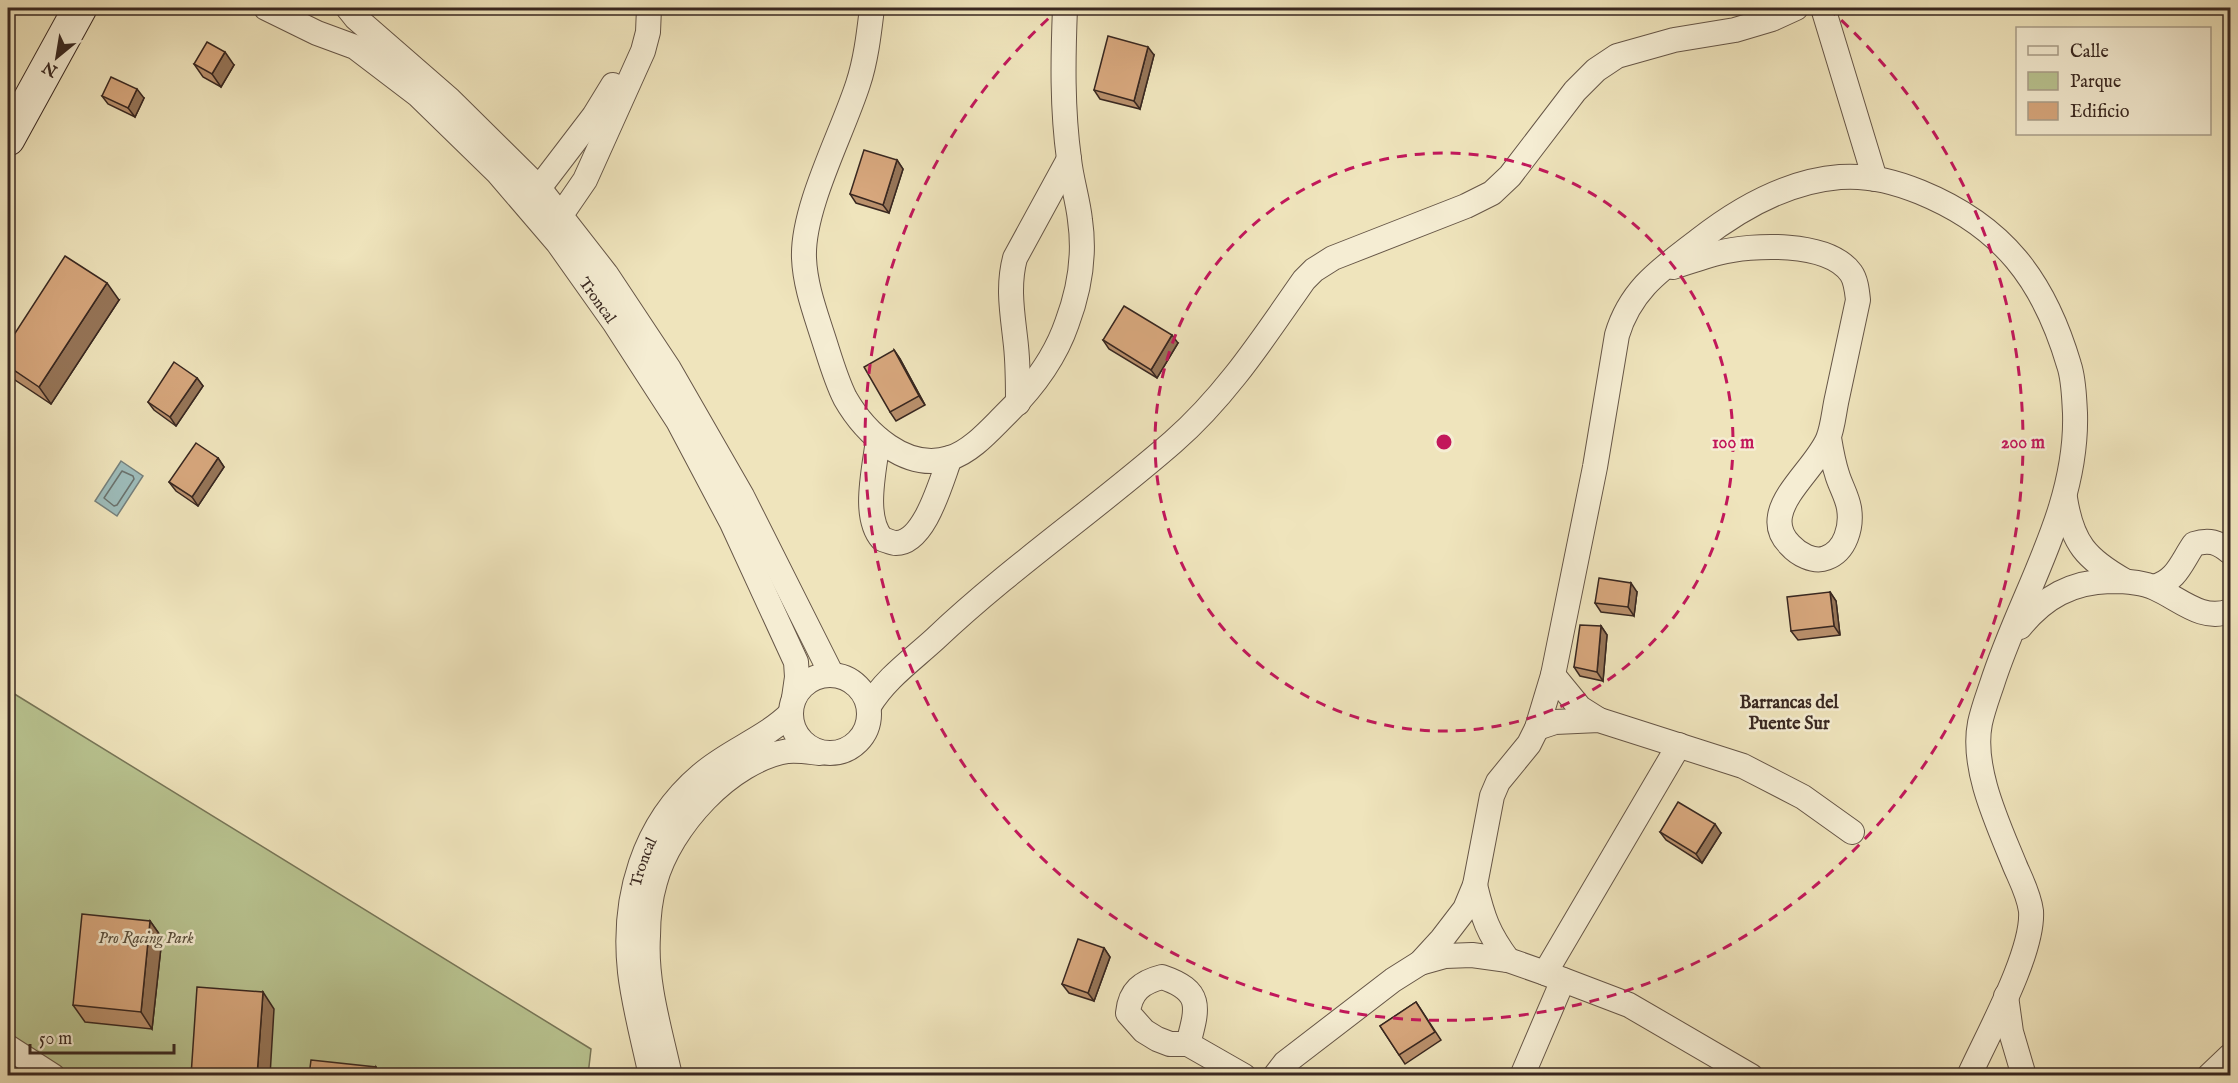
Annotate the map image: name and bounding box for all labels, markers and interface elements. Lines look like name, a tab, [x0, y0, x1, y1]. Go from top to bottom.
north arrow	[27, 27, 87, 87]
legend	[2016, 27, 2211, 135]
text: Calle	[2070, 41, 2109, 64]
text: N	[39, 56, 62, 81]
text: Parque	[2070, 71, 2121, 94]
text: Edificio	[2070, 101, 2130, 124]
street label: Troncal	[574, 274, 620, 328]
centre of rings	[1434, 432, 1454, 452]
text: 100 m	[1712, 432, 1754, 455]
text: 200 m	[2001, 432, 2045, 455]
district label: Barrancas del Puente Sur	[1740, 692, 1839, 736]
street label: Troncal	[627, 834, 663, 889]
park label: Pro Racing Park	[98, 929, 194, 949]
scale bar	[30, 1017, 174, 1055]
text: 50 m	[39, 1028, 72, 1051]

